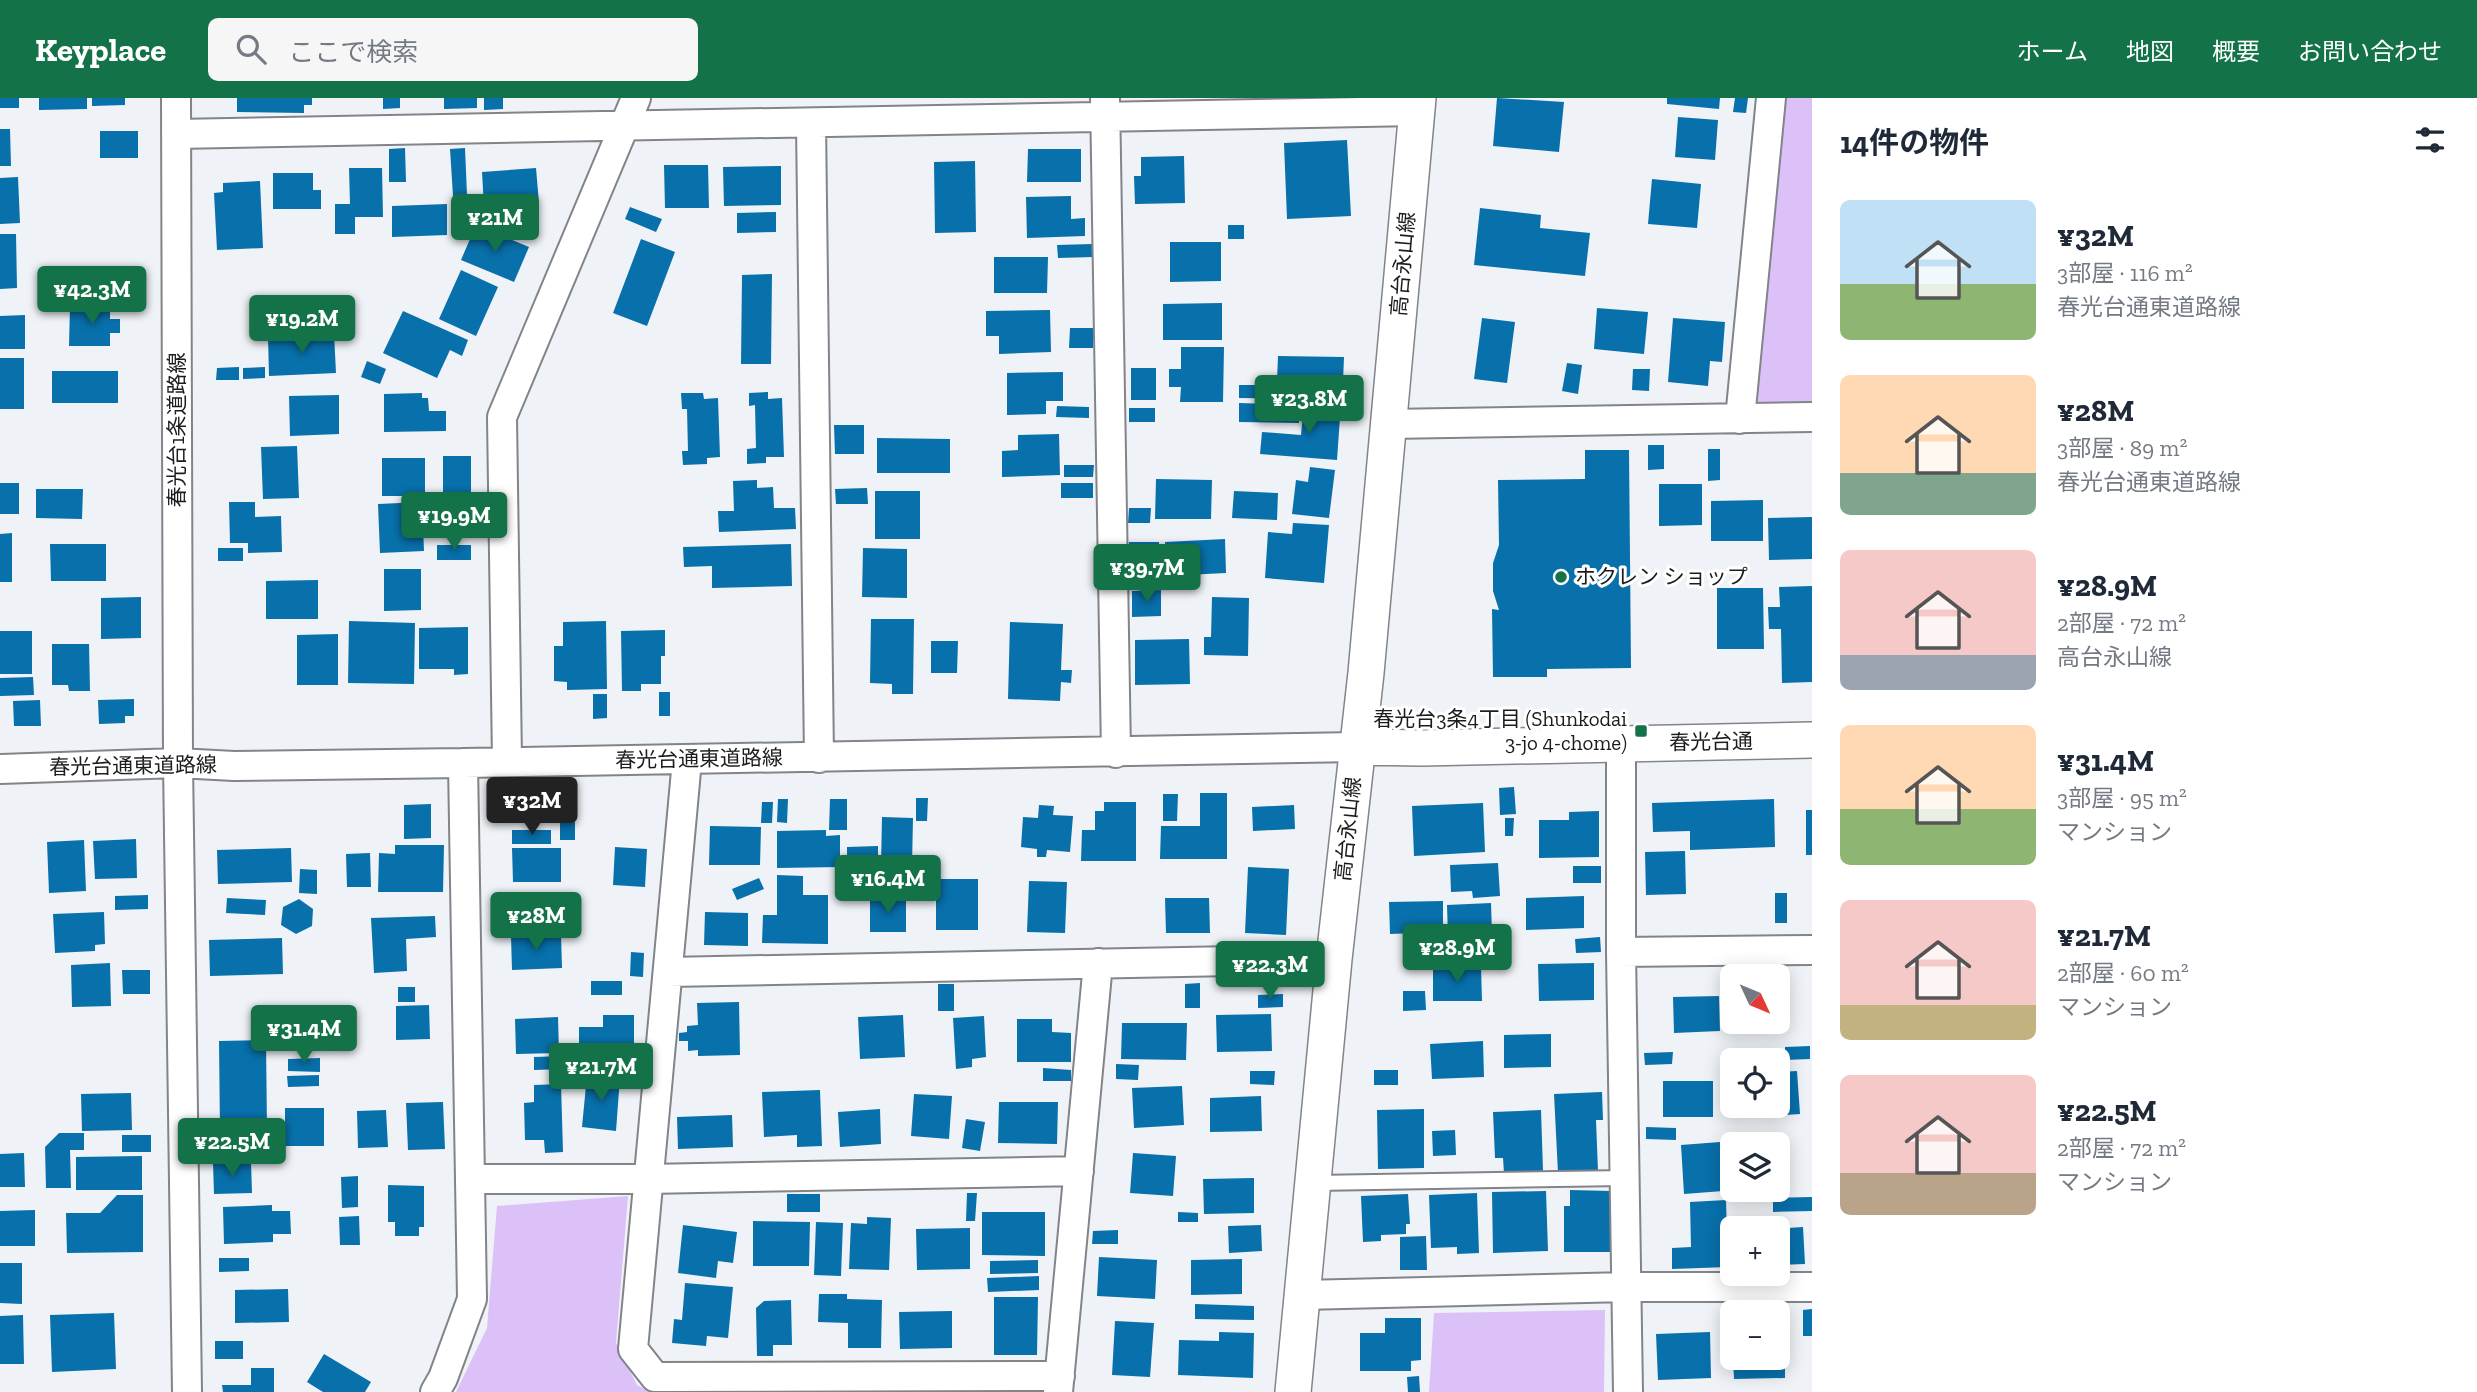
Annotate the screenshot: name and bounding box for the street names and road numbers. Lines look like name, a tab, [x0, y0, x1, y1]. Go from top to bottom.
street label: 高台永山線	[1385, 211, 1420, 317]
street label: 春光台1条道路線	[164, 352, 189, 508]
street label: 春光台通	[1669, 728, 1753, 755]
street label: 春光台通東道路線	[615, 745, 783, 772]
street label: 春光台通東道路線	[49, 752, 217, 779]
street label: 高台永山線	[1330, 775, 1365, 882]

